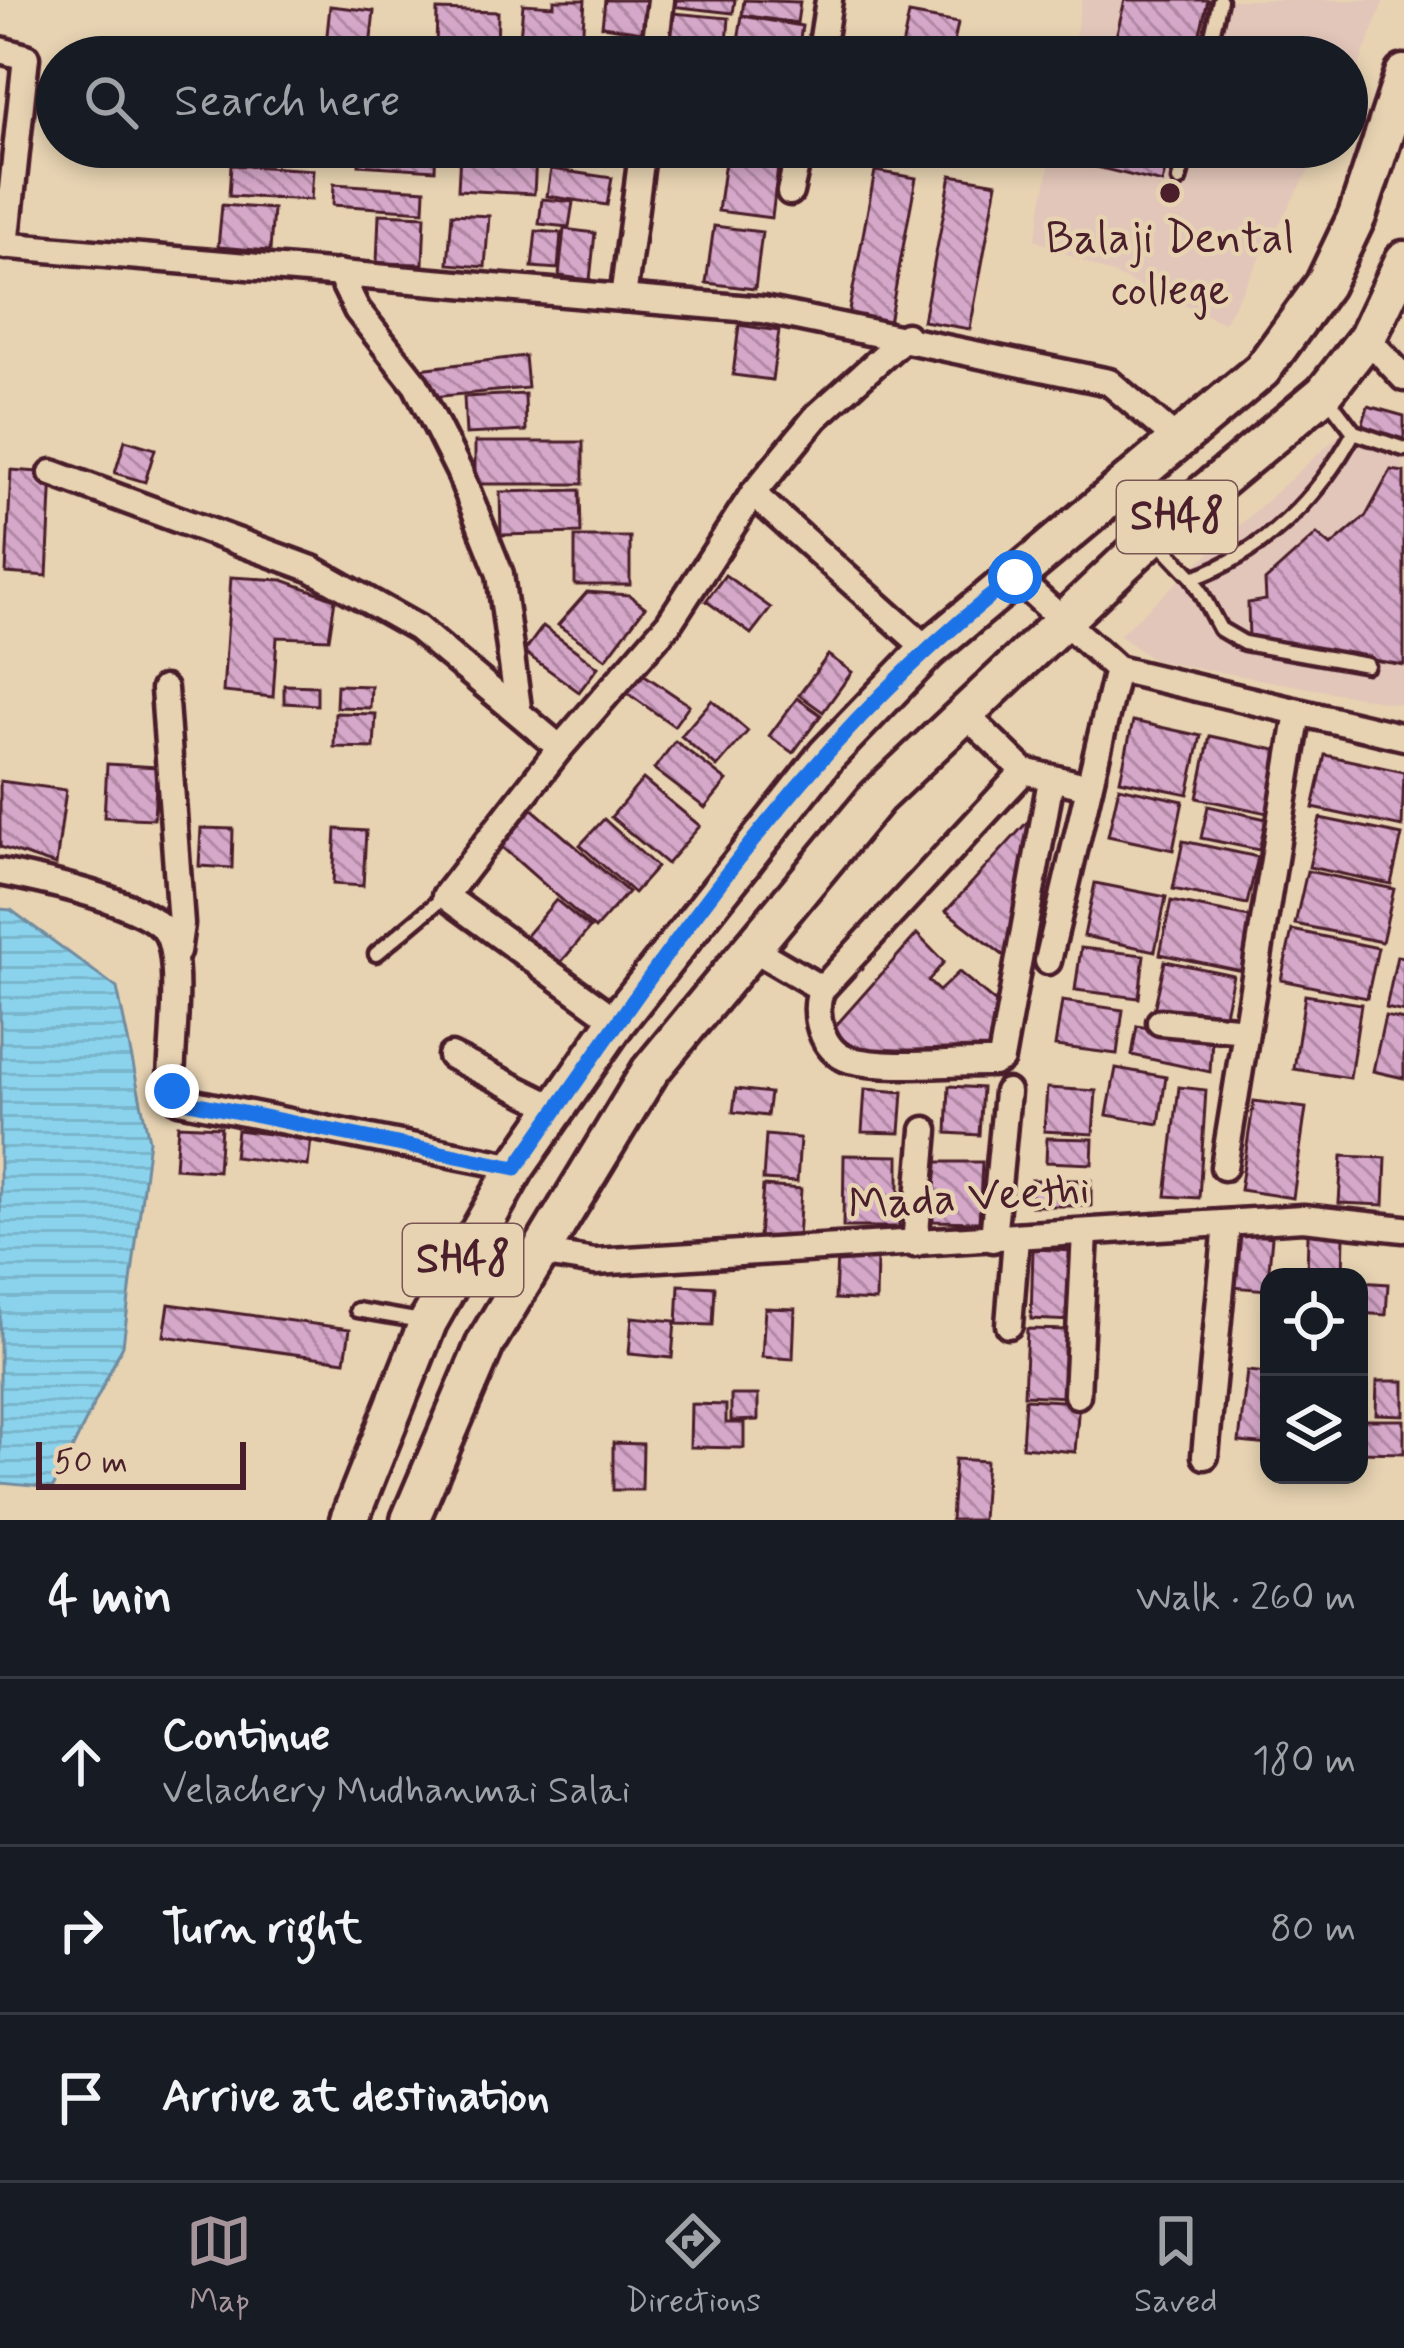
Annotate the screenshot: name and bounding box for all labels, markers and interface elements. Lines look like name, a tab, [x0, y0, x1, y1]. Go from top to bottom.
search box	[36, 36, 1368, 168]
icon: search	[78, 69, 144, 135]
text: Search here	[174, 73, 401, 132]
marker: Balaji Dental college	[1157, 180, 1183, 206]
place label: Balaji Dental college	[1045, 210, 1295, 321]
road number: SH48	[1117, 481, 1237, 553]
route start	[988, 550, 1042, 604]
route end	[145, 1064, 199, 1118]
street label: Mada Veethi	[846, 1160, 1092, 1236]
road number: SH48	[403, 1224, 523, 1296]
map controls	[1260, 1268, 1368, 1484]
button: locate	[1260, 1268, 1368, 1376]
button: layers	[1260, 1376, 1368, 1484]
scale bar	[36, 1436, 246, 1489]
text: 50 m	[54, 1441, 128, 1485]
text: 4 min	[48, 1565, 172, 1631]
text: Walk · 260 m	[1136, 1573, 1356, 1624]
text: Continue	[162, 1707, 330, 1766]
icon: ahead	[48, 1729, 114, 1795]
text: 180 m	[1252, 1736, 1356, 1787]
text: Velachery Mudhanmai Salai	[162, 1766, 630, 1817]
icon: right	[48, 1897, 114, 1963]
text: Turn right	[162, 1900, 362, 1959]
text: 80 m	[1270, 1904, 1356, 1955]
icon: arrive	[48, 2065, 114, 2131]
text: Arrive at destination	[162, 2068, 550, 2127]
tab: Map	[186, 2208, 252, 2324]
tab: Directions	[625, 2208, 761, 2324]
tab: Saved	[1134, 2208, 1218, 2324]

